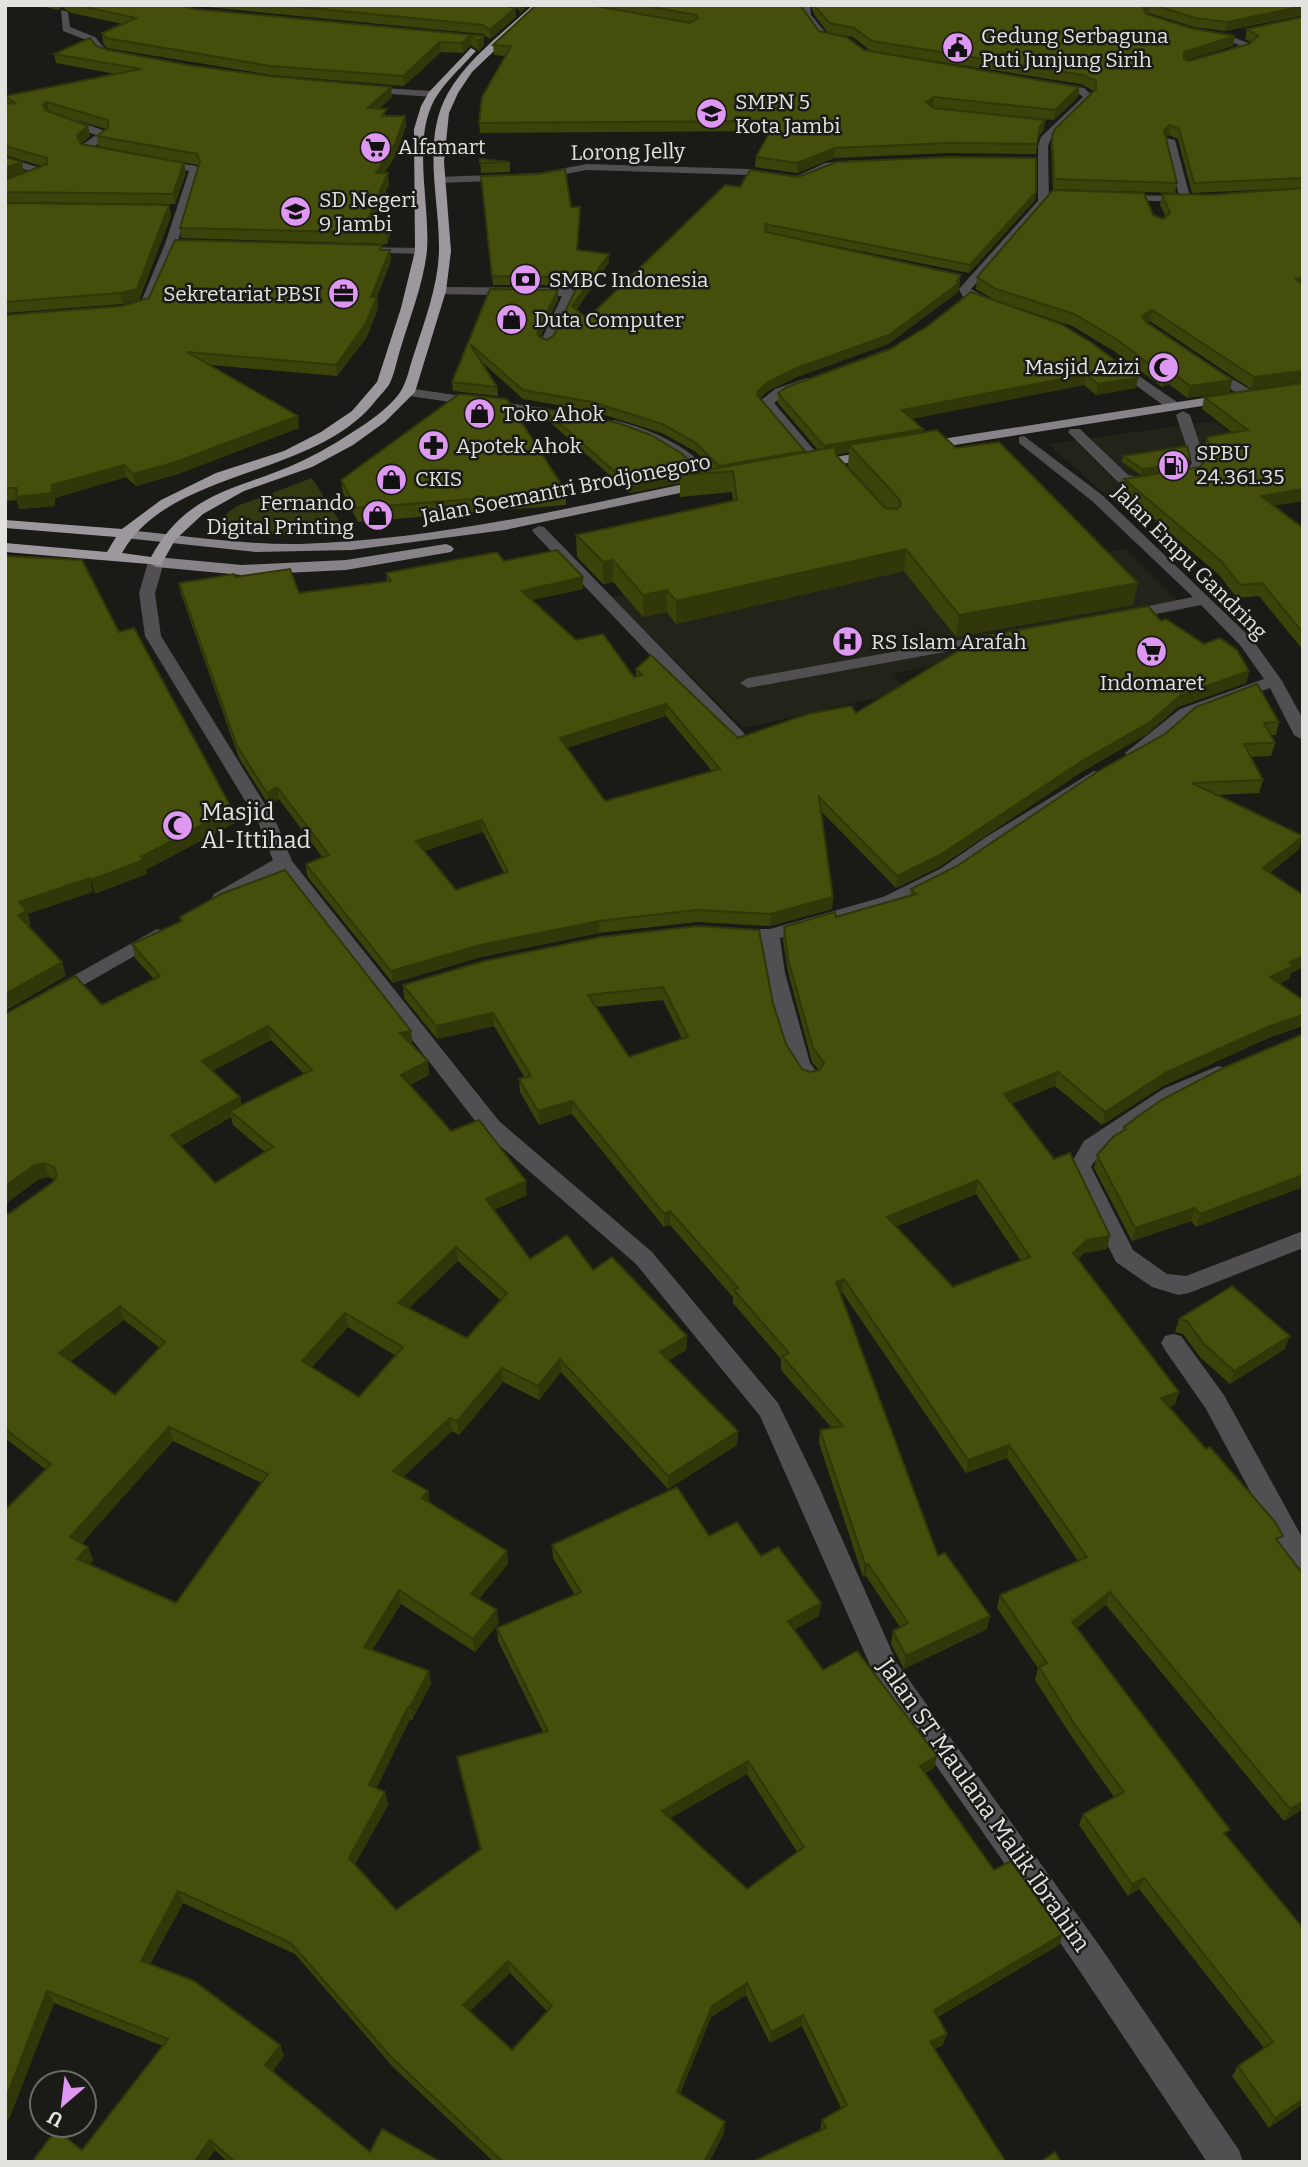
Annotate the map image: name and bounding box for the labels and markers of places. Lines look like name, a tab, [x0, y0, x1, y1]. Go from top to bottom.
place label: Gedung Serbaguna Puti Junjung Sirih	[981, 23, 1169, 73]
public building icon: Gedung Serbaguna Puti Junjung Sirih	[941, 31, 975, 65]
place label: SMPN 5 Kota Jambi	[735, 89, 841, 139]
school or university icon: SMPN 5 Kota Jambi	[695, 97, 729, 131]
supermarket icon: Alfamart	[358, 130, 392, 164]
place label: Alfamart	[398, 134, 486, 160]
place label: SD Negeri 9 Jambi	[319, 187, 417, 237]
school or university icon: SD Negeri 9 Jambi	[279, 195, 313, 229]
bank icon: SMBC Indonesia	[509, 263, 543, 297]
place label: SMBC Indonesia	[549, 267, 709, 293]
office icon: Sekretariat PBSI	[327, 277, 361, 311]
place label: Sekretariat PBSI	[163, 281, 321, 307]
shop icon: Duta Computer	[494, 303, 528, 337]
place label: Duta Computer	[534, 307, 684, 333]
mosque icon: Masjid Azizi	[1146, 350, 1180, 384]
place label: Masjid Azizi	[1024, 354, 1140, 380]
shop icon: Toko Ahok	[462, 397, 496, 431]
place label: Toko Ahok	[502, 401, 605, 427]
pharmacy icon: Apotek Ahok	[416, 429, 450, 463]
place label: Apotek Ahok	[456, 433, 582, 459]
place label: SPBU 24.361.35	[1196, 440, 1284, 490]
fuel station icon: SPBU 24.361.35	[1156, 448, 1190, 482]
shop icon: CKIS	[375, 462, 409, 496]
place label: CKIS	[415, 466, 462, 492]
place label: Fernando Digital Printing	[206, 490, 354, 540]
shop icon: Fernando Digital Printing	[360, 498, 394, 532]
hospital icon: RS Islam Arafah	[831, 625, 865, 659]
place label: RS Islam Arafah	[871, 629, 1026, 655]
supermarket icon: Indomaret	[1135, 634, 1169, 668]
place label: Indomaret	[1100, 670, 1205, 696]
place label: Masjid Al-Ittihad	[201, 798, 311, 854]
mosque icon: Masjid Al-Ittihad	[161, 809, 195, 843]

